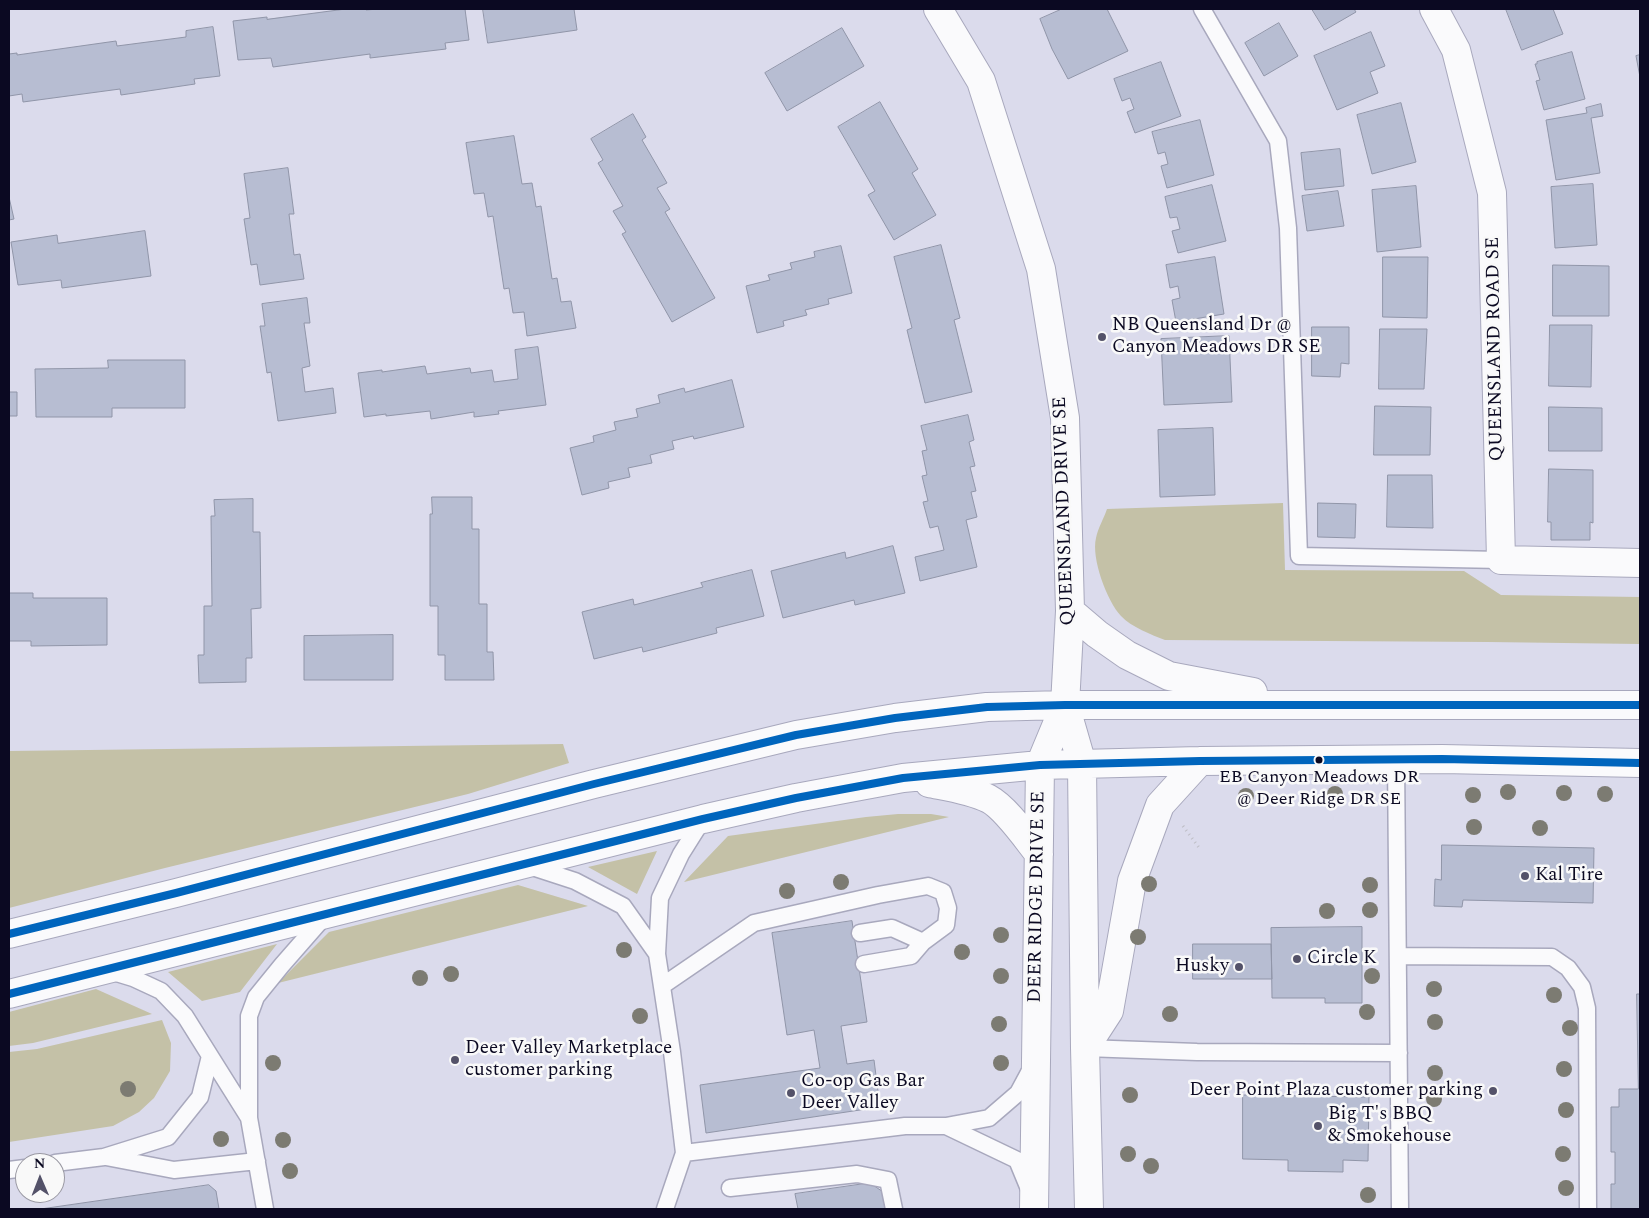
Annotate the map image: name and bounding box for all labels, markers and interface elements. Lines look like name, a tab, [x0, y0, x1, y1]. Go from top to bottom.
street label: QUEENSLAND ROAD SE	[1483, 237, 1509, 461]
place label: NB Queensland Dr @ Canyon Meadows DR SE	[1112, 315, 1321, 359]
marker: NB Queensland Dr @ Canyon Meadows DR SE	[1096, 331, 1108, 343]
street label: QUEENSLAND DRIVE SE	[1050, 396, 1080, 626]
marker: EB Canyon Meadows DR @ Deer Ridge DR SE	[1314, 755, 1324, 765]
place label: EB Canyon Meadows DR @ Deer Ridge DR SE	[1219, 767, 1419, 810]
street label: DEER RIDGE DRIVE SE	[1025, 791, 1051, 1003]
place label: Kal Tire	[1535, 865, 1603, 887]
marker: Kal Tire	[1519, 870, 1531, 882]
place label: Circle K	[1307, 948, 1377, 970]
marker: Circle K	[1291, 953, 1303, 965]
place label: Husky	[1175, 956, 1229, 978]
marker: Husky	[1233, 961, 1245, 973]
place label: Deer Valley Marketplace customer parking	[465, 1038, 672, 1082]
marker: Deer Valley Marketplace customer parking	[449, 1054, 461, 1066]
place label: Co-op Gas Bar Deer Valley	[801, 1071, 925, 1115]
place label: Deer Point Plaza customer parking	[1189, 1080, 1483, 1102]
marker: Deer Point Plaza customer parking	[1487, 1085, 1499, 1097]
marker: Co-op Gas Bar Deer Valley	[785, 1087, 797, 1099]
place label: Big T's BBQ & Smokehouse	[1328, 1104, 1451, 1148]
marker: Big T's BBQ & Smokehouse	[1312, 1120, 1324, 1132]
north arrow	[15, 1153, 65, 1203]
text: N	[34, 1153, 46, 1174]

